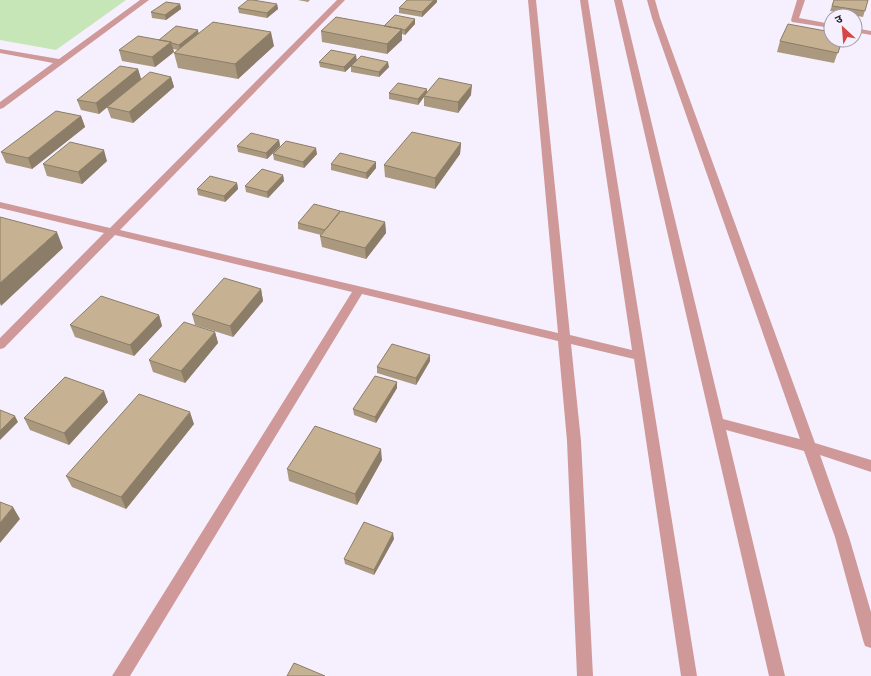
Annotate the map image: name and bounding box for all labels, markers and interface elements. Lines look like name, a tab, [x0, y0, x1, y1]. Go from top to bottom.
north arrow	[823, 8, 863, 48]
text: उ	[833, 12, 845, 26]

